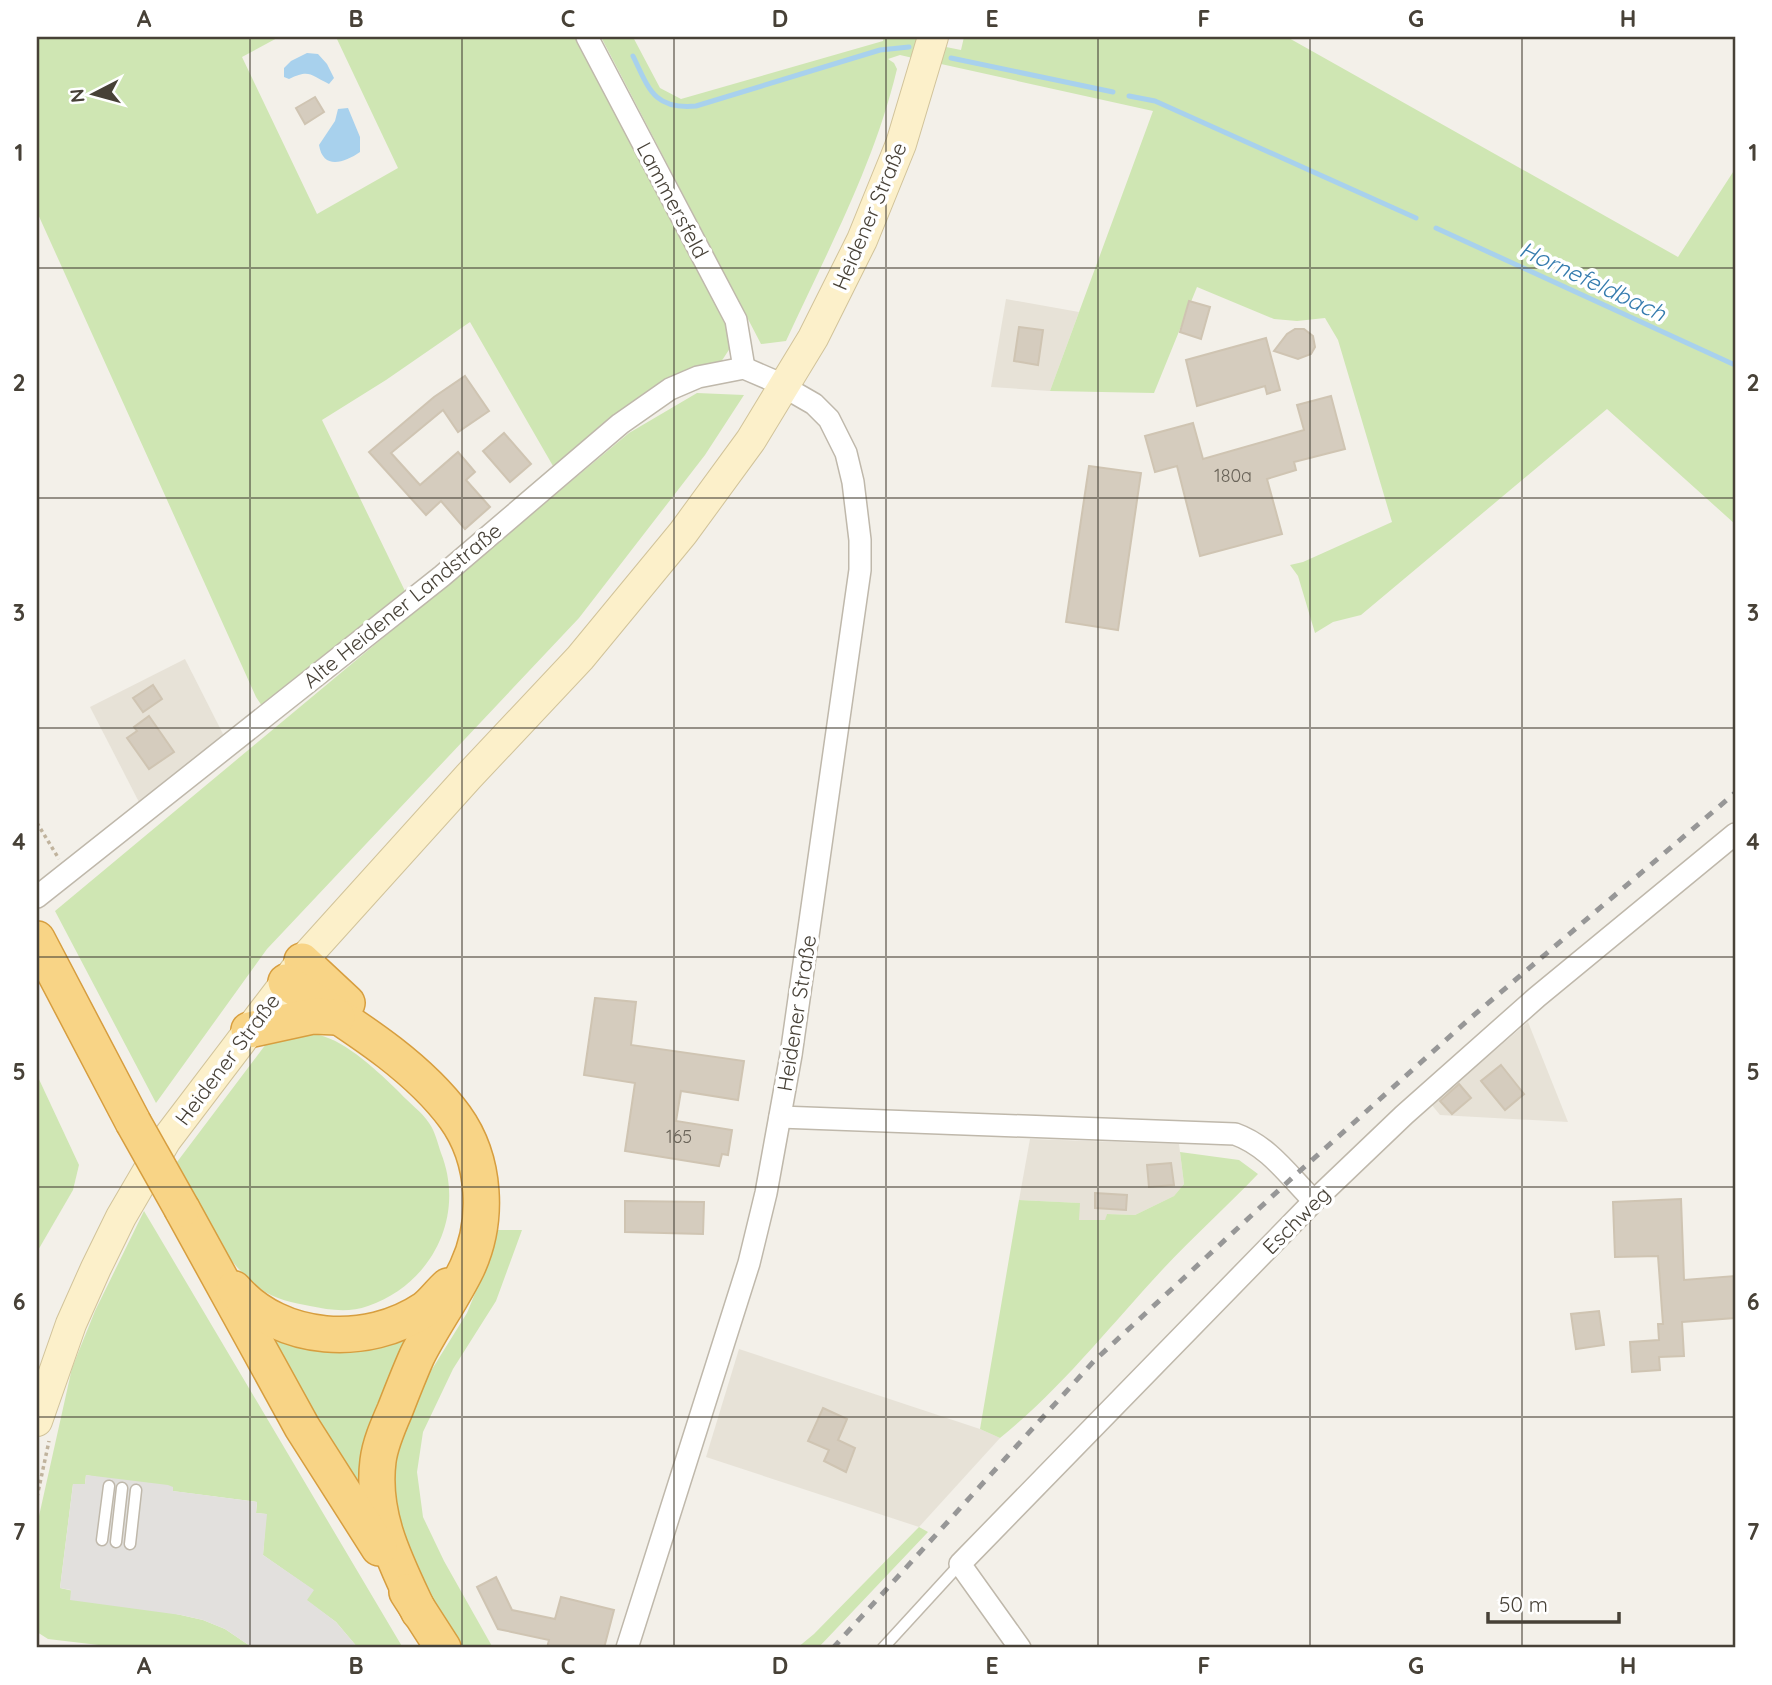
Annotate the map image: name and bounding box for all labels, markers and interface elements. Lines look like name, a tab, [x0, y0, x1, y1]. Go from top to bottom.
text: A	[137, 4, 152, 33]
text: B	[348, 4, 364, 33]
text: C	[561, 4, 575, 33]
text: D	[772, 4, 788, 33]
text: E	[985, 4, 999, 33]
text: F	[1198, 4, 1210, 33]
text: G	[1408, 4, 1424, 33]
text: H	[1620, 4, 1636, 33]
north arrow	[60, 60, 130, 130]
text: N	[64, 88, 90, 104]
street label: Lammersfeld	[631, 137, 715, 263]
text: 1	[15, 138, 23, 167]
street label: Heidener Straße	[826, 138, 912, 294]
text: 1	[1749, 138, 1757, 167]
water label: Hornefeldbach	[1515, 234, 1672, 328]
text: 2	[12, 368, 26, 397]
text: 2	[1746, 368, 1760, 397]
house number: 180a	[1214, 464, 1252, 487]
street label: Alte Heidener Landstraße	[298, 517, 506, 693]
text: 3	[13, 598, 25, 627]
text: 3	[1747, 598, 1759, 627]
text: 4	[12, 827, 26, 856]
text: 4	[1746, 827, 1760, 856]
street label: Heidener Straße	[771, 933, 821, 1093]
street label: Heidener Straße	[169, 988, 285, 1130]
text: 5	[12, 1057, 26, 1086]
text: 5	[1746, 1057, 1760, 1086]
house number: 165	[666, 1125, 692, 1148]
street label: Eschweg	[1257, 1181, 1335, 1259]
text: 6	[13, 1287, 25, 1316]
text: 6	[1747, 1287, 1759, 1316]
text: 7	[13, 1517, 26, 1546]
text: 7	[1747, 1517, 1760, 1546]
scale bar	[1488, 1580, 1620, 1624]
text: 50 m	[1499, 1591, 1548, 1617]
text: A	[137, 1651, 152, 1680]
text: B	[348, 1651, 364, 1680]
text: C	[561, 1651, 575, 1680]
text: D	[772, 1651, 788, 1680]
text: E	[985, 1651, 999, 1680]
text: F	[1198, 1651, 1210, 1680]
text: G	[1408, 1651, 1424, 1680]
text: H	[1620, 1651, 1636, 1680]

